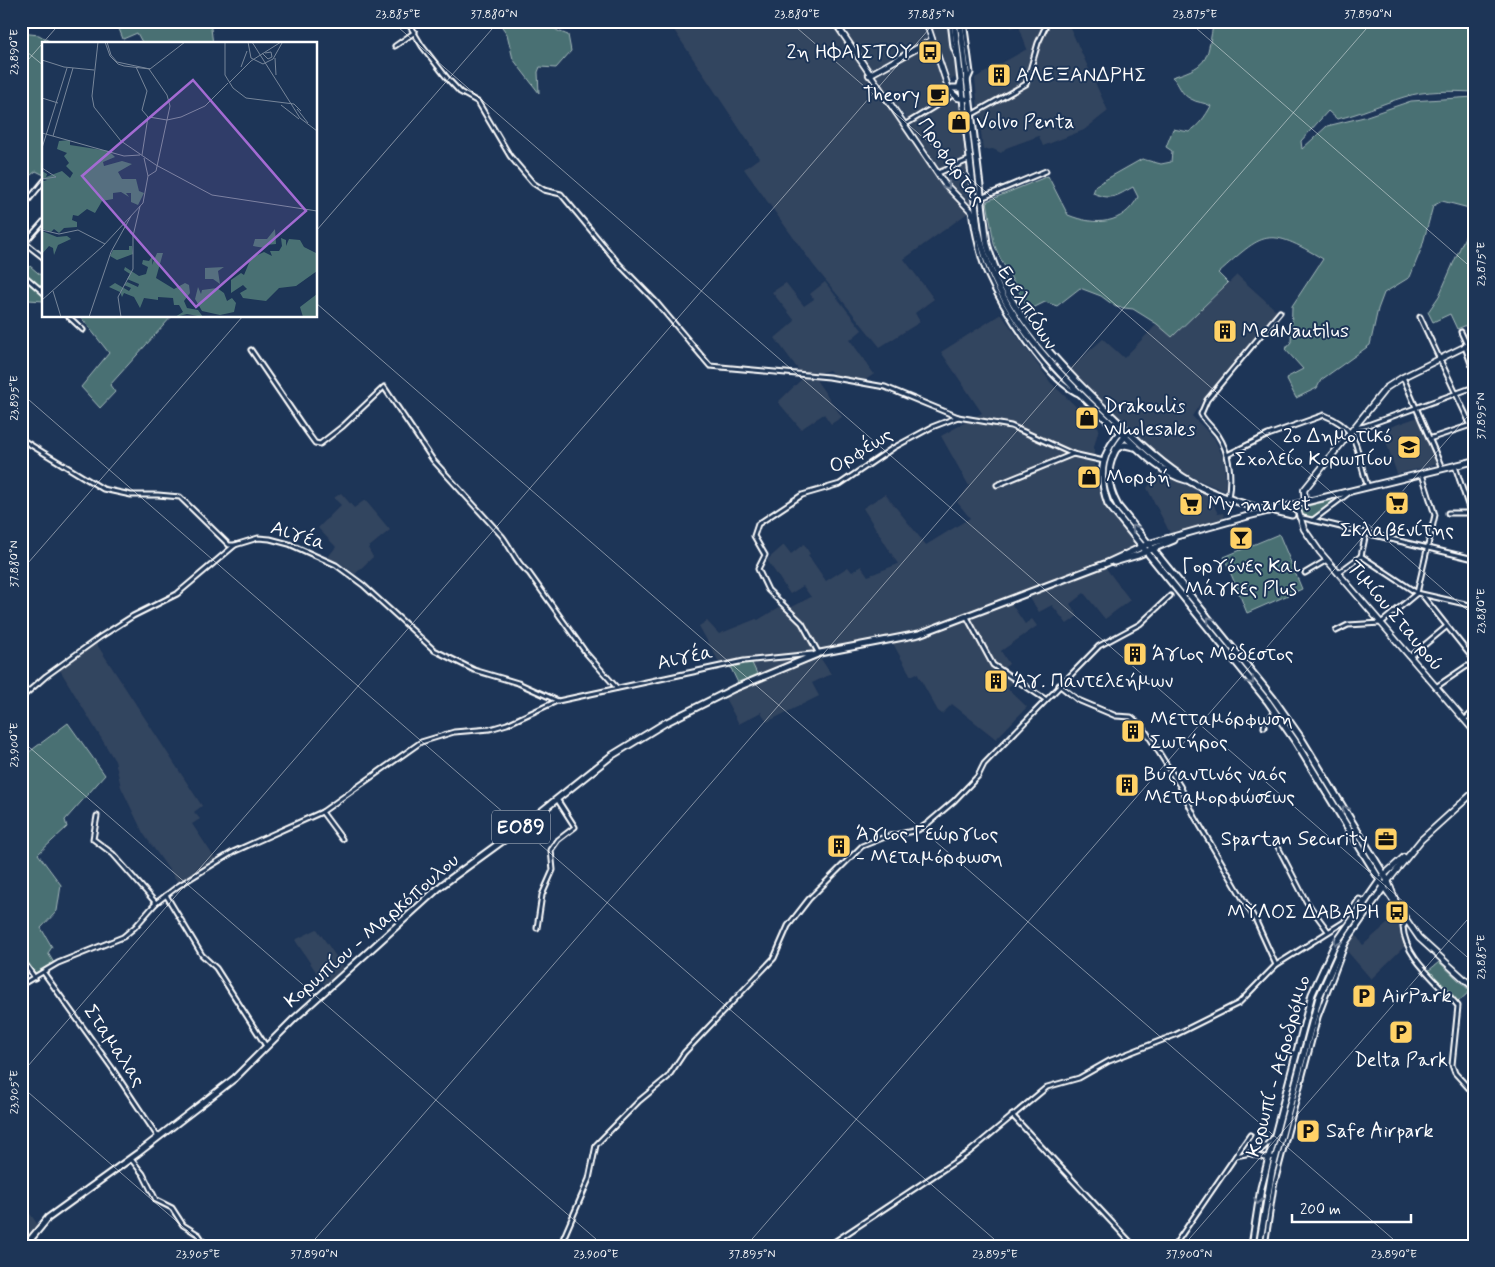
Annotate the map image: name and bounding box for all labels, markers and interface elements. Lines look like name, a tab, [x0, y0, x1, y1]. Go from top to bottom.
text: 23.885°E	[376, 7, 420, 23]
text: 37.880°N	[471, 7, 517, 23]
text: 23.880°E	[774, 7, 820, 23]
text: 37.885°N	[908, 7, 954, 23]
text: 23.875°E	[1173, 7, 1217, 23]
text: 37.890°N	[1344, 7, 1392, 23]
text: 23.890°E	[7, 29, 23, 75]
place label: 2η ΗΦΑΙΣΤΟΥ	[786, 39, 912, 66]
bus stop icon: 2η ΗΦΑΙΣΤΟΥ	[917, 39, 943, 65]
inset map	[42, 42, 318, 318]
building icon: ΑΛΕΞΑΝΔΡΗΣ	[986, 62, 1012, 88]
place label: ΑΛΕΞΑΝΔΡΗΣ	[1016, 62, 1147, 89]
place label: Theory	[863, 82, 920, 109]
cafe icon: Theory	[925, 82, 951, 108]
shop icon: Volvo Penta	[946, 109, 972, 135]
place label: Volvo Penta	[976, 109, 1074, 136]
street label: Προφαρτας	[911, 113, 991, 212]
one-way arrow	[941, 180, 950, 190]
text: 23.875°E	[1474, 242, 1490, 286]
street label: Ευελπίδων	[991, 261, 1064, 355]
building icon: MedNautilus	[1212, 318, 1238, 344]
place label: MedNautilus	[1242, 318, 1349, 345]
text: 23.895°E	[7, 375, 23, 421]
place label: Drakoulis Wholesales	[1104, 393, 1196, 443]
text: 37.895°N	[1474, 393, 1490, 439]
shop icon: Drakoulis Wholesales	[1074, 405, 1100, 431]
street label: Ορφέως	[824, 421, 898, 481]
place label: 2ο Δημοτικό Σχολείο Κορωπίου	[1235, 423, 1392, 473]
school or university icon: 2ο Δημοτικό Σχολείο Κορωπίου	[1396, 434, 1422, 460]
shop icon: Μορφή	[1076, 464, 1102, 490]
place label: Μορφή	[1106, 464, 1170, 491]
supermarket icon: Σκλαβενίτης	[1384, 490, 1410, 516]
supermarket icon: My market	[1178, 491, 1204, 517]
place label: My market	[1208, 491, 1311, 518]
street label: Αιγέα	[267, 514, 329, 558]
place label: Σκλαβενίτης	[1340, 517, 1454, 544]
one-way arrow	[1132, 525, 1140, 534]
bar icon: Γοργόνες Και Μάγκες Plus	[1228, 525, 1254, 551]
text: 37.880°N	[7, 541, 23, 587]
place label: Γοργόνες Και Μάγκες Plus	[1182, 553, 1301, 603]
street label: Τιμίου Σταυρού	[1341, 555, 1449, 677]
text: 23.880°E	[1474, 588, 1490, 634]
one-way arrow	[1207, 617, 1216, 626]
street label: Αιγέα	[655, 639, 716, 677]
building icon: Άγιος Μόδεστος	[1122, 641, 1148, 667]
place label: Άγιος Μόδεστος	[1152, 641, 1294, 668]
building icon: Άγ. Παντελεήμων	[983, 668, 1009, 694]
place label: Άγ. Παντελεήμων	[1014, 668, 1173, 695]
one-way arrow	[1245, 675, 1253, 684]
place label: Μετταμόρφωση Σωτήρος	[1150, 706, 1293, 756]
building icon: Μετταμόρφωση Σωτήρος	[1120, 718, 1146, 744]
text: 23.900°E	[7, 723, 23, 767]
place label: Βυζαντινός ναός Μεταμορφώσεως	[1144, 761, 1295, 811]
building icon: Βυζαντινός ναός Μεταμορφώσεως	[1114, 772, 1140, 798]
one-way arrow	[1341, 805, 1351, 814]
road number: ΕΟ89	[492, 810, 550, 844]
place label: Άγιος Γεώργιος - Μεταμόρφωση	[856, 821, 1003, 871]
place label: Spartan Security	[1221, 826, 1368, 853]
office icon: Spartan Security	[1373, 826, 1399, 852]
building icon: Άγιος Γεώργιος - Μεταμόρφωση	[826, 833, 852, 859]
street label: Κορωπίου - Μαρκόπουλου	[279, 847, 465, 1015]
place label: ΜΥΛΟΣ ΔΑΒΑΡΗ	[1227, 899, 1380, 926]
bus stop icon: ΜΥΛΟΣ ΔΑΒΑΡΗ	[1384, 899, 1410, 925]
text: 23.885°E	[1474, 935, 1490, 979]
one-way arrow	[1333, 936, 1343, 945]
street label: Κορωπί - Αεροδρόμιο	[1240, 972, 1318, 1160]
parking icon: AirPark	[1351, 983, 1377, 1009]
place label: AirPark	[1382, 983, 1452, 1010]
street label: Σταμαλας	[77, 1000, 152, 1093]
parking icon: Delta Park	[1388, 1019, 1414, 1045]
place label: Delta Park	[1354, 1047, 1448, 1074]
text: 23.905°E	[7, 1070, 23, 1114]
parking icon: Safe Airpark	[1295, 1118, 1321, 1144]
place label: Safe Airpark	[1326, 1118, 1434, 1145]
scale bar	[1292, 1192, 1411, 1224]
one-way arrow	[1253, 1197, 1264, 1206]
text: 200 m	[1300, 1200, 1341, 1220]
text: 23.905°E	[176, 1247, 220, 1263]
text: 37.890°N	[290, 1247, 338, 1263]
text: 23.900°E	[574, 1247, 618, 1263]
text: 37.895°N	[729, 1247, 775, 1263]
text: 23.895°E	[972, 1247, 1018, 1263]
text: 37.900°N	[1166, 1247, 1212, 1263]
text: 23.890°E	[1371, 1247, 1417, 1263]

